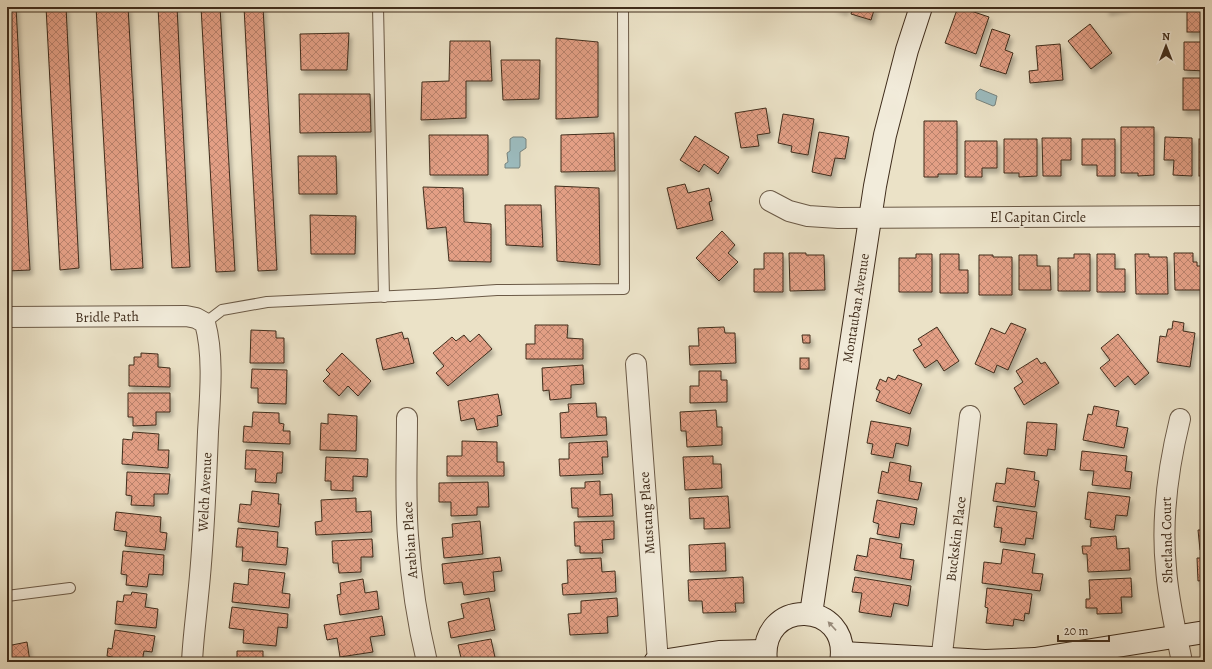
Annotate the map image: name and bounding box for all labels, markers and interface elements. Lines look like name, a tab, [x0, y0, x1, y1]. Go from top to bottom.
north arrow	[1146, 26, 1186, 66]
text: N	[1162, 29, 1170, 44]
street label: El Capitan Circle	[990, 208, 1086, 227]
street label: Montauban Avenue	[838, 252, 874, 364]
street label: Bridle Path	[75, 307, 139, 327]
street label: Welch Avenue	[193, 452, 217, 533]
street label: Mustang Place	[635, 471, 659, 555]
street label: Buckskin Place	[941, 495, 971, 583]
street label: Shetland Court	[1157, 496, 1177, 583]
street label: Arabian Place	[398, 501, 422, 580]
scale bar	[1058, 617, 1109, 643]
one-way arrow	[827, 621, 836, 631]
text: 20 m	[1064, 623, 1088, 639]

